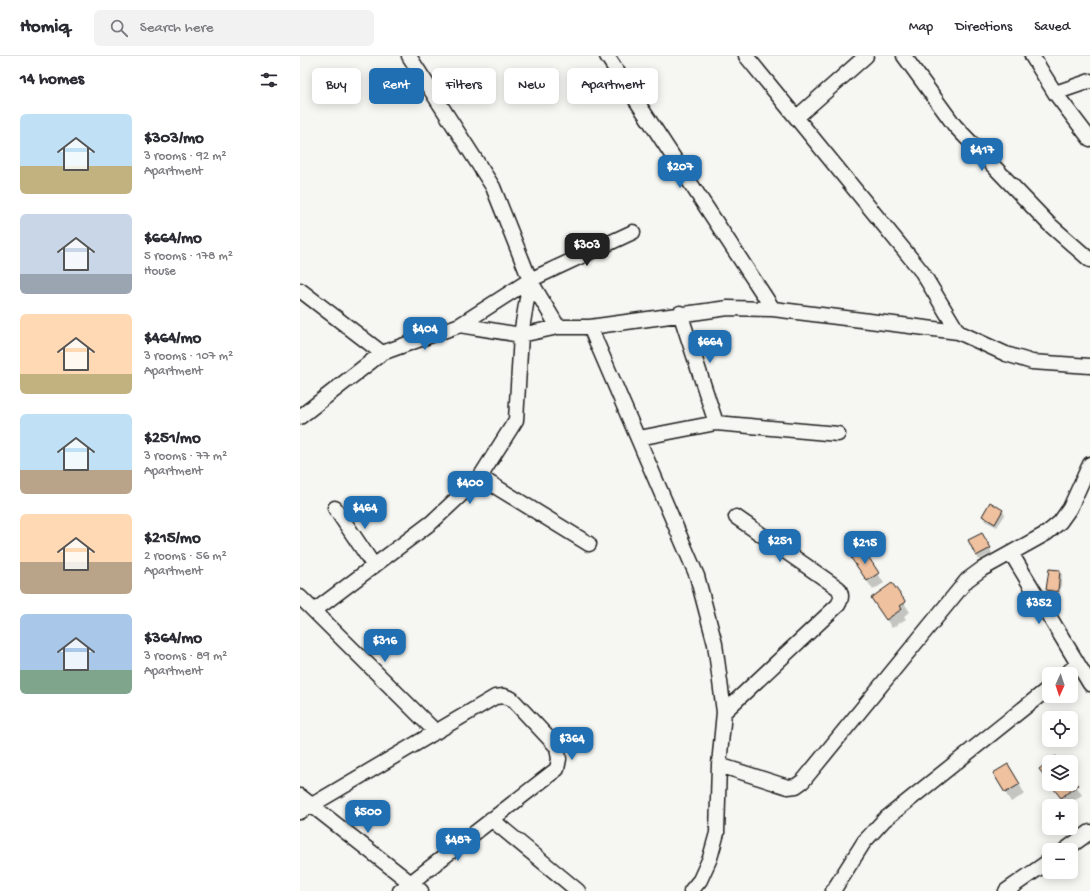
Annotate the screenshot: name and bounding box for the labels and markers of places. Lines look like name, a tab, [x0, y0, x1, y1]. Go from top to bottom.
pin: $417	[958, 138, 1006, 172]
pin: $207	[656, 155, 704, 189]
pin: $303	[563, 233, 611, 267]
pin: $404	[401, 317, 449, 351]
pin: $664	[686, 330, 734, 364]
pin: $400	[446, 471, 494, 505]
pin: $464	[341, 496, 389, 530]
pin: $251	[756, 529, 804, 563]
pin: $215	[841, 531, 889, 565]
pin: $352	[1015, 591, 1063, 625]
pin: $316	[361, 629, 409, 663]
pin: $364	[548, 727, 596, 761]
pin: $500	[344, 800, 392, 834]
pin: $487	[434, 828, 482, 862]

